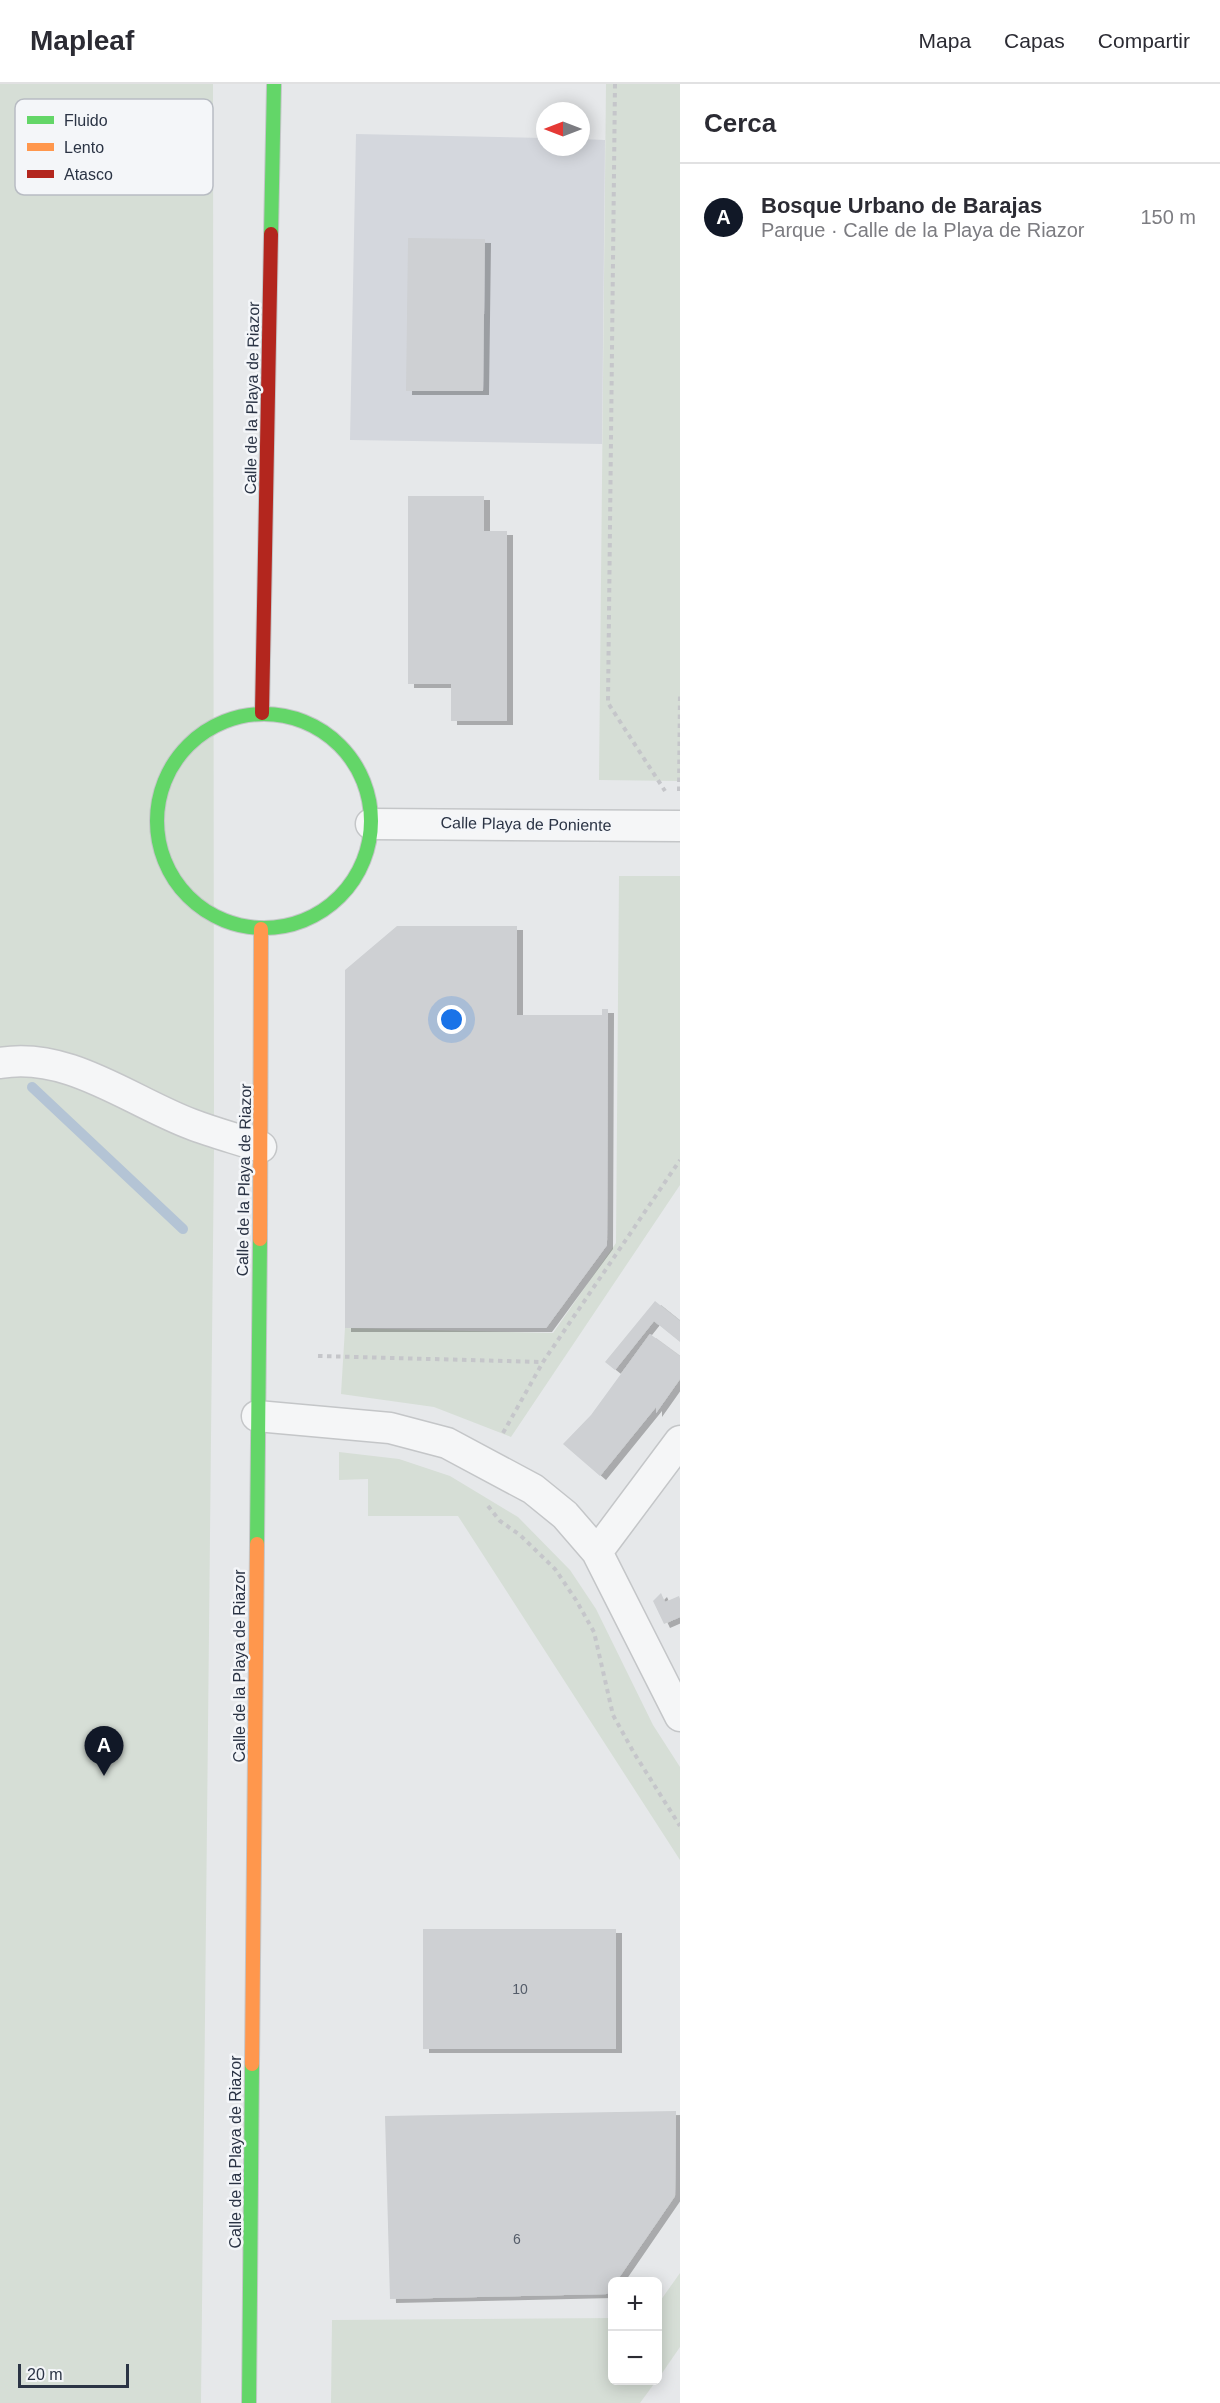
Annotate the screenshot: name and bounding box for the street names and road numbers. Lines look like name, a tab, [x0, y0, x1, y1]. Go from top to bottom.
street label: Calle de la Playa de Riazor	[242, 301, 262, 495]
street label: Calle Playa de Poniente	[440, 814, 612, 834]
street label: Calle de la Playa de Riazor	[234, 1083, 254, 1277]
street label: Calle de la Playa de Riazor	[231, 1569, 248, 1763]
street label: Calle de la Playa de Riazor	[227, 2055, 244, 2249]

